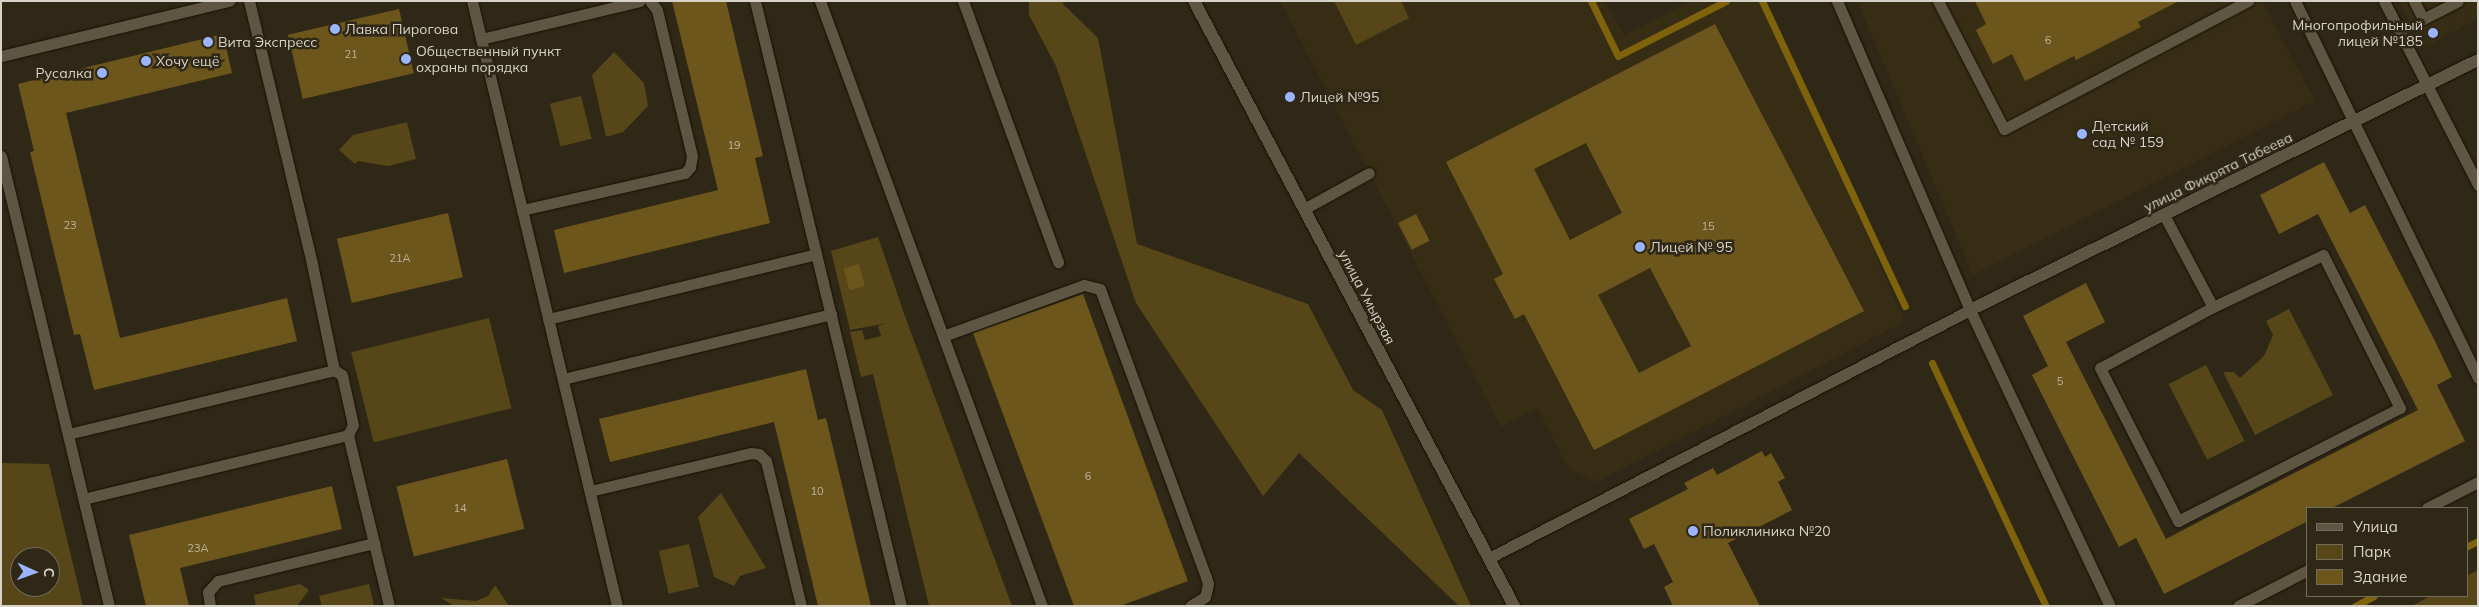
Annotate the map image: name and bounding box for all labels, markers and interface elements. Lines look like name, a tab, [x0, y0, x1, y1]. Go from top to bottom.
place label: Многопрофильный лицей №185	[2292, 17, 2423, 49]
place label: Лавка Пирогова	[345, 21, 458, 37]
marker: Лавка Пирогова	[329, 23, 341, 35]
marker: Многопрофильный лицей №185	[2427, 27, 2439, 39]
house number: 6	[2045, 33, 2051, 47]
place label: Вита Экспресс	[218, 34, 317, 50]
marker: Вита Экспресс	[202, 36, 214, 48]
place label: Общественный пункт охраны порядка	[416, 43, 561, 75]
house number: 21	[344, 47, 358, 61]
place label: Хочу ещё	[156, 53, 220, 69]
marker: Общественный пункт охраны порядка	[400, 53, 412, 65]
marker: Хочу ещё	[140, 55, 152, 67]
place label: Русалка	[35, 65, 92, 81]
marker: Русалка	[96, 67, 108, 79]
place label: Лицей №95	[1300, 89, 1379, 105]
marker: Лицей №95	[1284, 91, 1296, 103]
place label: Детский сад № 159	[2092, 118, 2164, 150]
marker: Детский сад № 159	[2076, 128, 2088, 140]
street label: улица Фикрята Табеева	[2141, 129, 2295, 215]
house number: 19	[727, 138, 741, 152]
house number: 23	[63, 218, 77, 232]
house number: 15	[1701, 219, 1715, 233]
place label: Лицей № 95	[1650, 239, 1733, 255]
marker: Лицей № 95	[1634, 241, 1646, 253]
street label: улица Умырзая	[1335, 247, 1399, 347]
house number: 21А	[389, 251, 411, 265]
house number: 5	[2057, 374, 2063, 388]
house number: 6	[1085, 469, 1091, 483]
house number: 10	[810, 484, 824, 498]
house number: 14	[453, 501, 467, 515]
legend	[2306, 507, 2469, 597]
text: Улица	[2353, 517, 2398, 536]
place label: Поликлиника №20	[1703, 523, 1831, 539]
marker: Поликлиника №20	[1687, 525, 1699, 537]
house number: 23А	[187, 541, 209, 555]
text: Парк	[2353, 542, 2391, 561]
north arrow	[10, 547, 60, 597]
text: С	[40, 567, 58, 578]
text: Здание	[2353, 567, 2407, 586]

